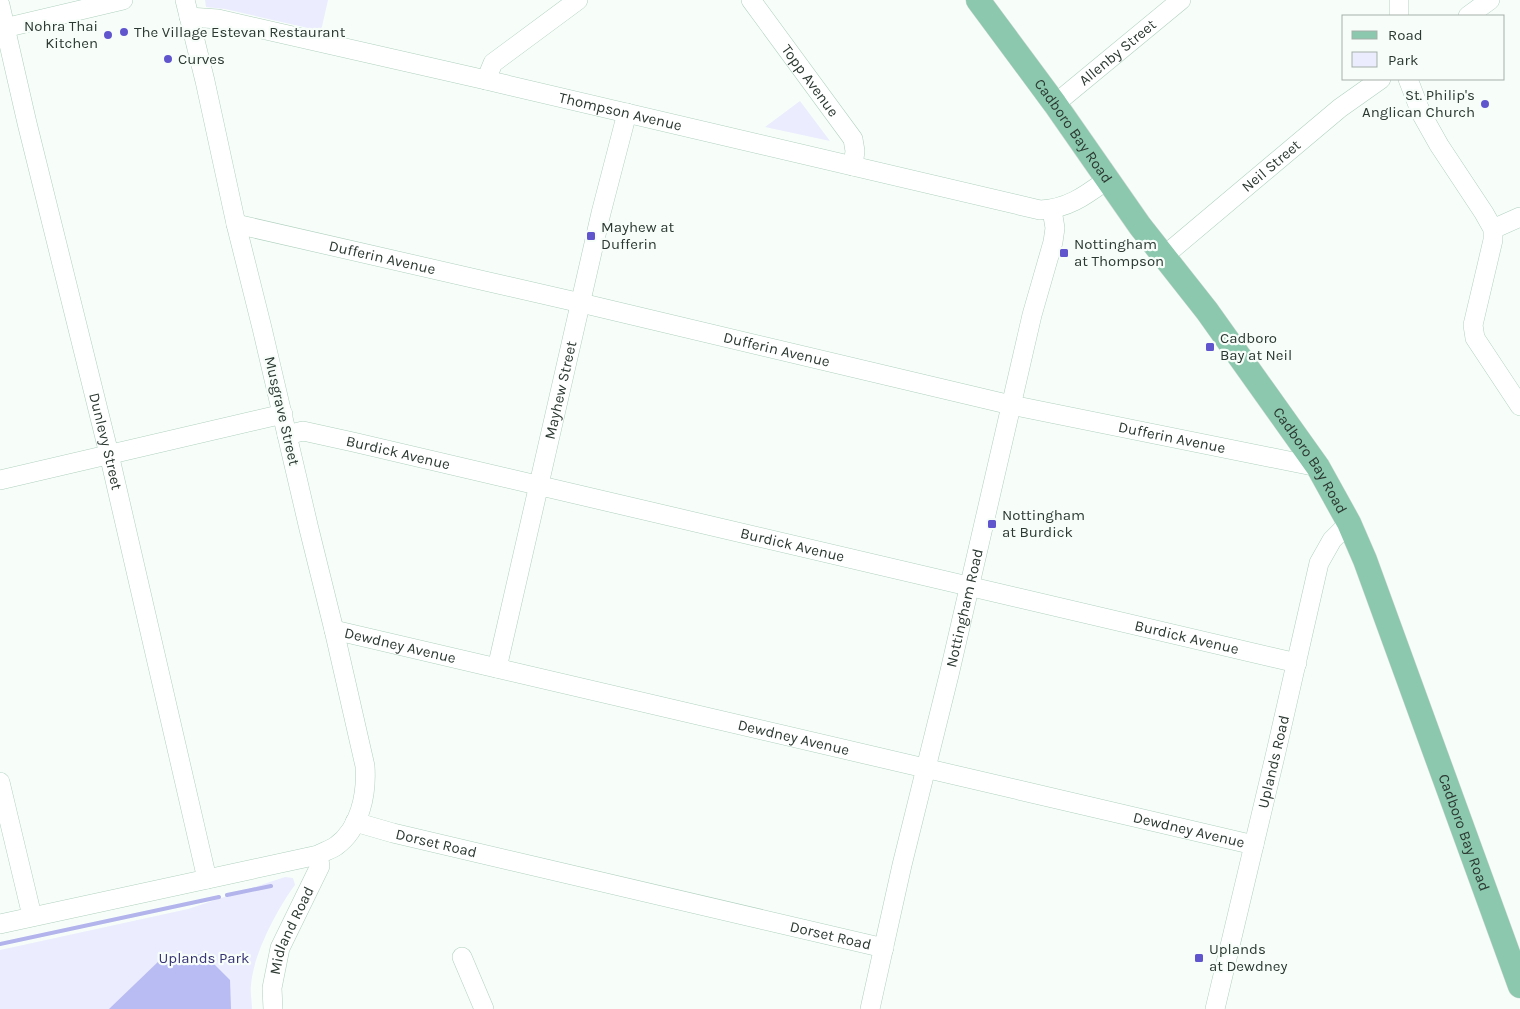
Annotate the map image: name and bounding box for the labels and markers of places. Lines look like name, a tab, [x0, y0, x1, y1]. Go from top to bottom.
place label: Nohra Thai Kitchen	[24, 17, 98, 52]
place label: The Village Estevan Restaurant	[134, 23, 346, 41]
marker: The Village Estevan Restaurant	[118, 26, 130, 38]
marker: Nohra Thai Kitchen	[102, 29, 114, 41]
place label: Curves	[178, 50, 225, 68]
marker: Curves	[162, 53, 174, 65]
place label: St. Philip's Anglican Church	[1362, 86, 1475, 121]
marker: St. Philip's Anglican Church	[1479, 98, 1491, 110]
place label: Mayhew at Dufferin	[601, 218, 674, 253]
marker: Mayhew at Dufferin	[585, 230, 597, 242]
place label: Nottingham at Thompson	[1074, 235, 1164, 270]
marker: Nottingham at Thompson	[1058, 247, 1070, 259]
place label: Cadboro Bay at Neil	[1220, 329, 1292, 364]
marker: Cadboro Bay at Neil	[1204, 341, 1216, 353]
place label: Nottingham at Burdick	[1002, 506, 1085, 541]
marker: Nottingham at Burdick	[986, 518, 998, 530]
place label: Uplands at Dewdney	[1209, 940, 1288, 975]
marker: Uplands at Dewdney	[1193, 952, 1205, 964]

